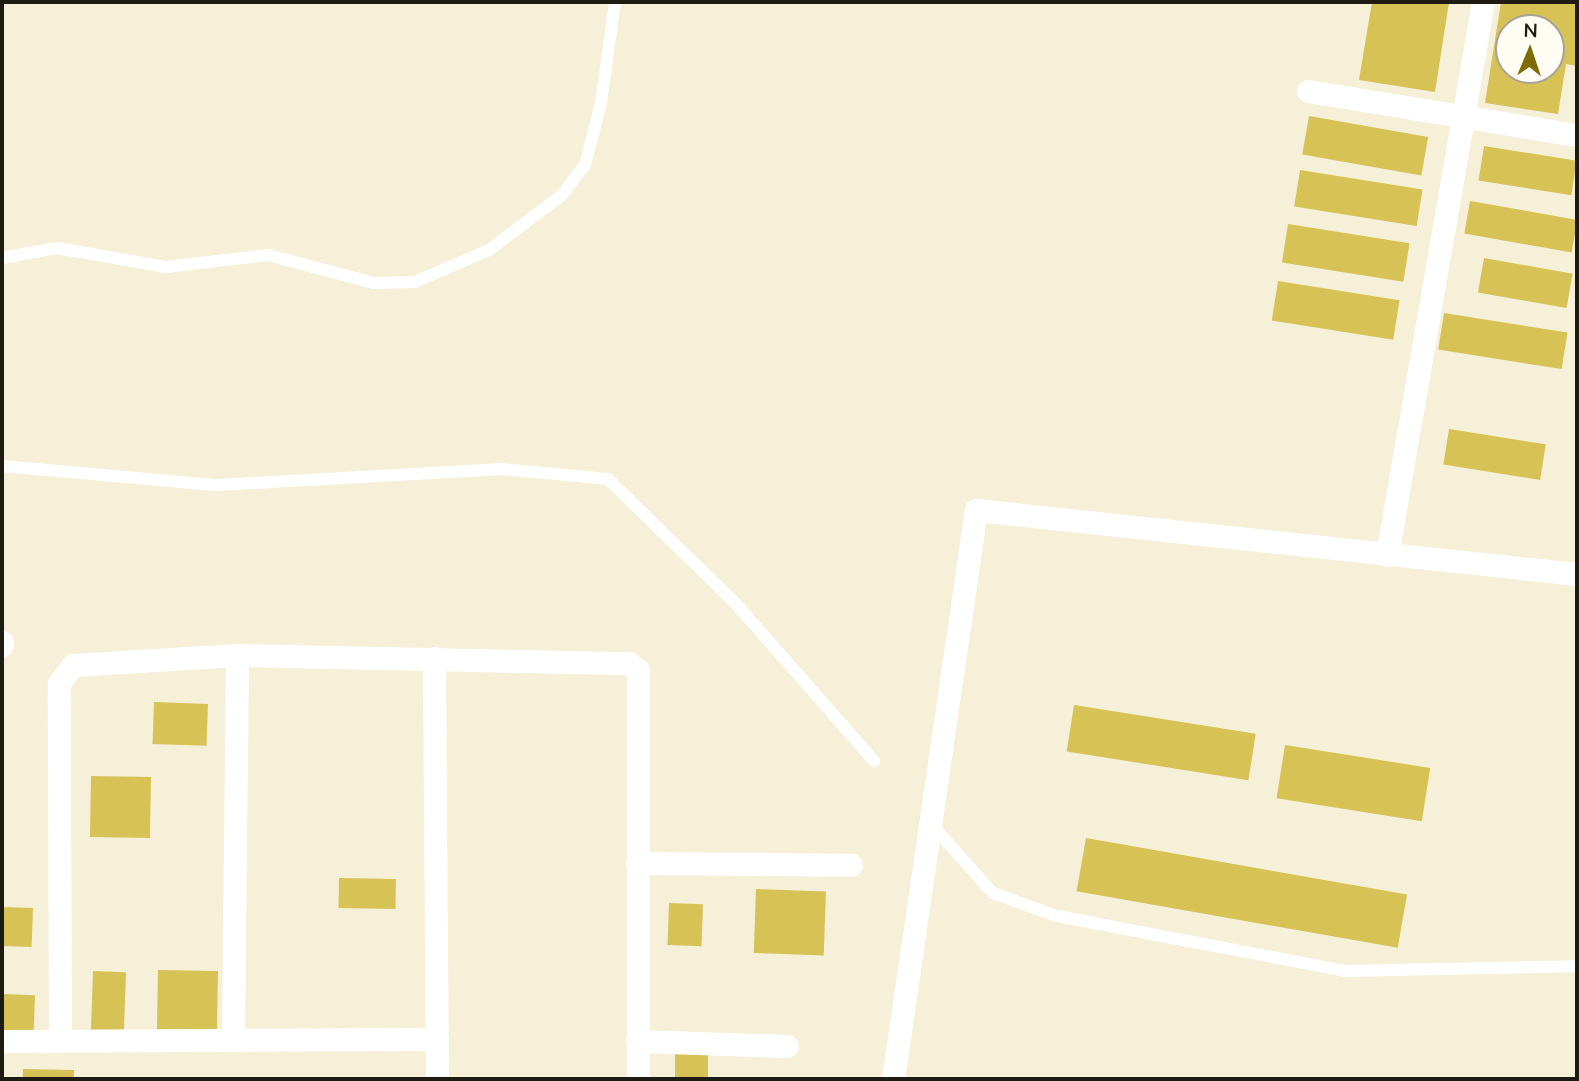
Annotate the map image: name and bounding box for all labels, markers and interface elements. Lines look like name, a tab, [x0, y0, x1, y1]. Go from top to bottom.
north arrow	[1495, 14, 1565, 84]
text: N	[1523, 18, 1538, 42]

